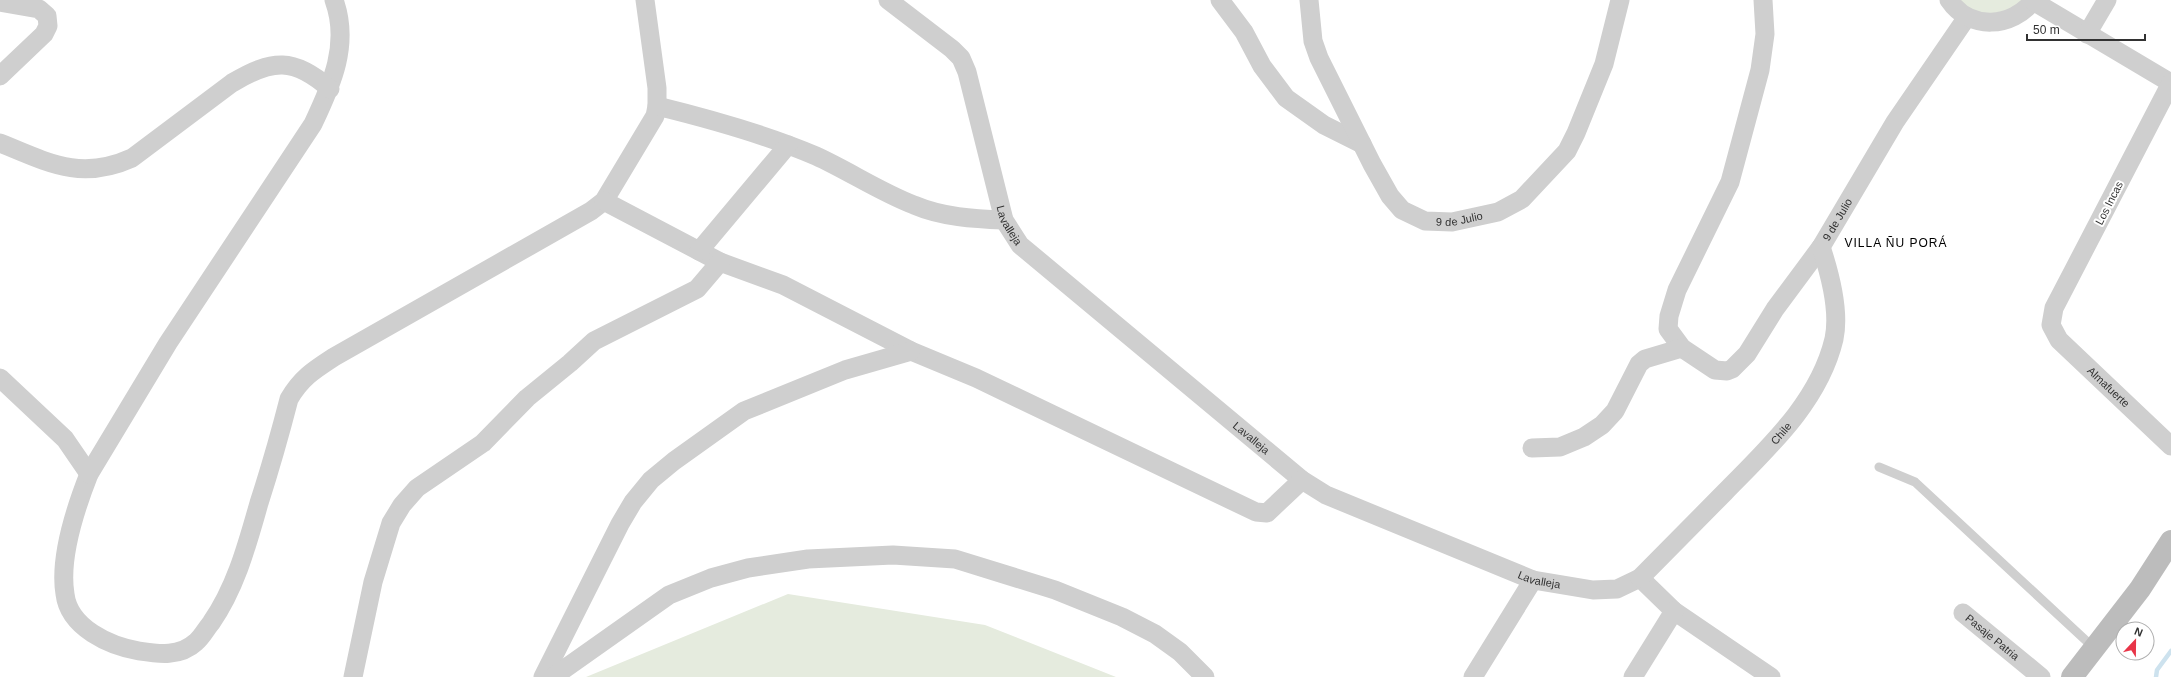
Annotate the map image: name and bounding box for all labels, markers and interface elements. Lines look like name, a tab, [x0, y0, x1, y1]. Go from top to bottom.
scale bar	[2027, 16, 2145, 42]
text: 50 m	[2033, 23, 2060, 37]
street label: Los Incas	[2093, 179, 2125, 227]
street label: 9 de Julio	[1820, 196, 1854, 243]
street label: Lavalleja	[995, 204, 1025, 248]
street label: 9 de Julio	[1436, 210, 1484, 228]
district label: VILLA ÑU PORÁ	[1844, 235, 1948, 250]
street label: Almafuerte	[2085, 364, 2132, 409]
street label: Lavalleja	[1231, 419, 1273, 457]
street label: Chile	[1768, 420, 1794, 447]
street label: Lavalleja	[1516, 568, 1562, 591]
street label: Pasaje Patria	[1963, 612, 2022, 663]
north arrow	[2115, 621, 2155, 661]
text: N	[2133, 625, 2145, 639]

